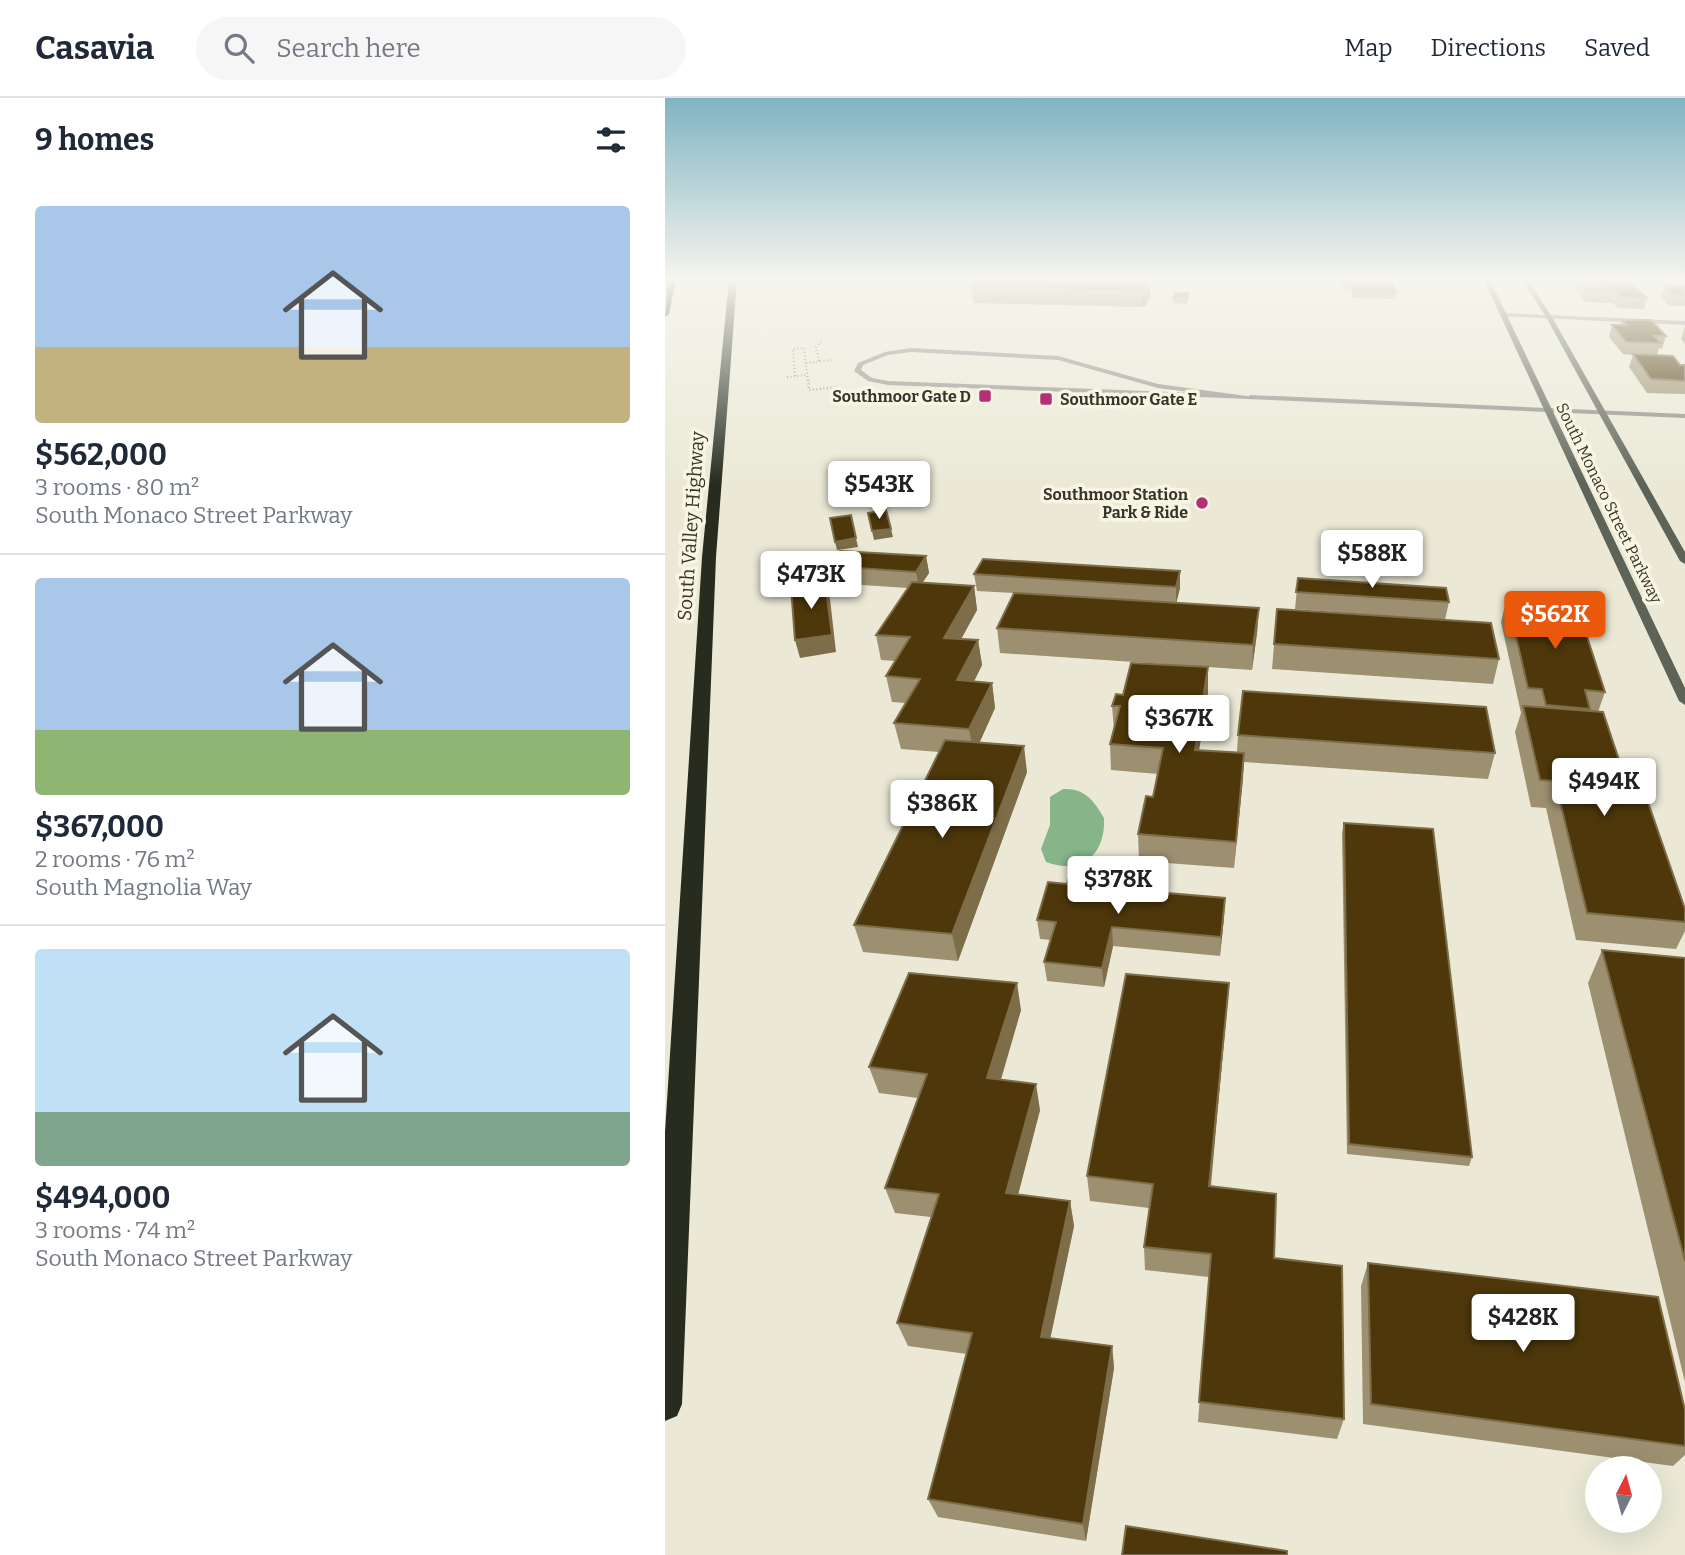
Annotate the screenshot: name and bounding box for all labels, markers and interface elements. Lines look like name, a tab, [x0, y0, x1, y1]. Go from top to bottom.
search box	[196, 17, 686, 80]
text: Casavia	[35, 28, 154, 68]
icon: search	[220, 29, 258, 67]
text: Search here	[276, 33, 421, 64]
text: Map	[1344, 34, 1393, 62]
text: Directions	[1431, 34, 1546, 62]
text: Saved	[1584, 34, 1650, 62]
icon: filters	[592, 121, 630, 159]
text: 9 homes	[35, 122, 154, 158]
icon: home	[270, 252, 396, 378]
place label: Southmoor Gate D	[832, 387, 971, 406]
marker: Southmoor Gate D	[977, 388, 993, 404]
place label: Southmoor Gate E	[1060, 390, 1197, 409]
marker: Southmoor Gate E	[1038, 391, 1054, 407]
street label: South Monaco Street Parkway	[1552, 400, 1666, 607]
street label: South Valley Highway	[673, 429, 709, 622]
text: $562,000	[35, 437, 167, 473]
pin: $543K	[830, 462, 928, 521]
text: $543K	[844, 470, 914, 498]
text: 3 rooms · 80 m²	[35, 473, 199, 501]
place label: Southmoor Station Park & Ride	[1043, 485, 1189, 522]
marker: Southmoor Station Park & Ride	[1194, 495, 1210, 511]
text: South Monaco Street Parkway	[35, 501, 352, 529]
pin: $588K	[1323, 531, 1421, 590]
text: $588K	[1337, 539, 1407, 567]
pin: $473K	[762, 552, 860, 611]
text: $473K	[777, 560, 846, 588]
pin: $562K	[1506, 592, 1604, 651]
text: $562K	[1520, 600, 1590, 628]
icon: home	[270, 624, 396, 750]
pin: $367K	[1130, 696, 1228, 755]
text: $367K	[1144, 704, 1214, 732]
pin: $494K	[1555, 758, 1653, 818]
text: $494K	[1568, 767, 1640, 795]
pin: $386K	[893, 780, 991, 840]
text: $386K	[906, 789, 978, 817]
text: $367,000	[35, 809, 164, 845]
text: 2 rooms · 76 m²	[35, 845, 195, 873]
pin: $378K	[1069, 856, 1167, 916]
text: $378K	[1083, 865, 1153, 893]
text: South Magnolia Way	[35, 873, 252, 901]
icon: home	[270, 995, 396, 1121]
text: $494,000	[35, 1180, 171, 1216]
text: 3 rooms · 74 m²	[35, 1216, 195, 1244]
text: South Monaco Street Parkway	[35, 1244, 352, 1272]
pin: $428K	[1474, 1294, 1572, 1354]
text: $428K	[1488, 1303, 1558, 1331]
north arrow	[1585, 1456, 1663, 1533]
map controls	[1585, 1456, 1662, 1533]

